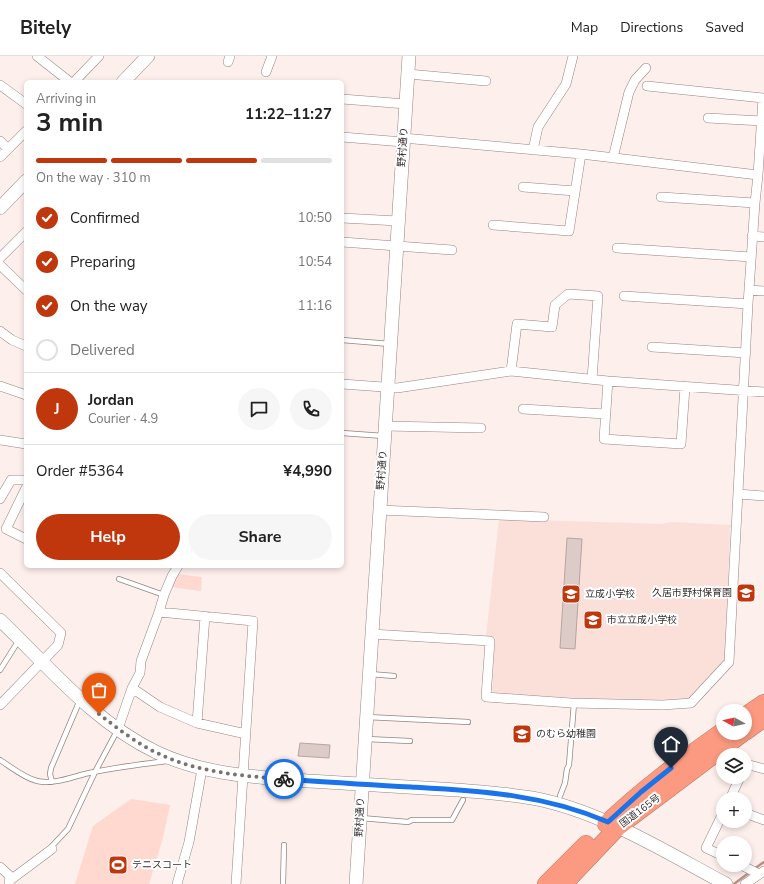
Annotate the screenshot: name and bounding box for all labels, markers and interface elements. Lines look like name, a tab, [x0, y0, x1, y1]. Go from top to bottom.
text: Bitely	[20, 15, 71, 41]
text: Map	[571, 18, 598, 37]
text: Directions	[620, 18, 683, 37]
text: Saved	[705, 18, 744, 37]
text: Arriving in	[36, 90, 96, 108]
text: 11:22–11:27	[245, 104, 332, 124]
text: 3 min	[36, 105, 103, 140]
street label: 野村通り	[395, 127, 411, 167]
text: On the way · 310 m	[36, 169, 151, 187]
icon: check	[36, 207, 58, 229]
text: Confirmed	[70, 208, 140, 228]
text: 10:50	[298, 209, 332, 227]
icon: check	[36, 251, 58, 273]
text: Preparing	[70, 252, 135, 272]
text: 10:54	[298, 253, 332, 271]
icon: check	[36, 295, 58, 317]
text: On the way	[70, 296, 148, 316]
text: 11:16	[298, 297, 332, 315]
text: Delivered	[70, 340, 135, 360]
button: chat	[238, 388, 280, 430]
button: phone	[290, 388, 332, 430]
text: Jordan	[88, 390, 134, 410]
text: J	[54, 399, 60, 419]
text: Courier · 4.9	[88, 410, 158, 428]
street label: 野村通り	[374, 450, 390, 490]
text: Order #5364	[36, 461, 124, 481]
text: ¥4,990	[283, 461, 332, 481]
button: Help	[36, 514, 180, 560]
button: Share	[188, 514, 332, 560]
school or university icon: 久居市野村保育園	[735, 582, 757, 604]
school or university icon: 立成小学校	[560, 583, 582, 605]
place label: 久居市野村保育園	[652, 586, 732, 600]
place label: 立成小学校	[585, 587, 635, 601]
school or university icon: 市立立成小学校	[582, 609, 604, 631]
place label: 市立立成小学校	[607, 613, 677, 627]
pin	[82, 673, 116, 714]
icon: bag	[88, 679, 110, 701]
north arrow	[716, 704, 752, 740]
map controls	[716, 704, 752, 872]
school or university icon: のむら幼稚園	[511, 723, 533, 745]
place label: のむら幼稚園	[536, 727, 596, 741]
pin	[654, 727, 688, 768]
icon: home	[660, 733, 682, 755]
button: layers	[716, 748, 752, 784]
courier	[264, 759, 304, 799]
icon: bike	[273, 768, 295, 790]
street label: 国道165号	[617, 791, 663, 831]
button: +	[716, 792, 752, 828]
street label: 野村通り	[352, 797, 368, 837]
button: −	[716, 836, 752, 872]
sports icon: テニスコート	[107, 854, 129, 876]
place label: テニスコート	[132, 858, 192, 872]

